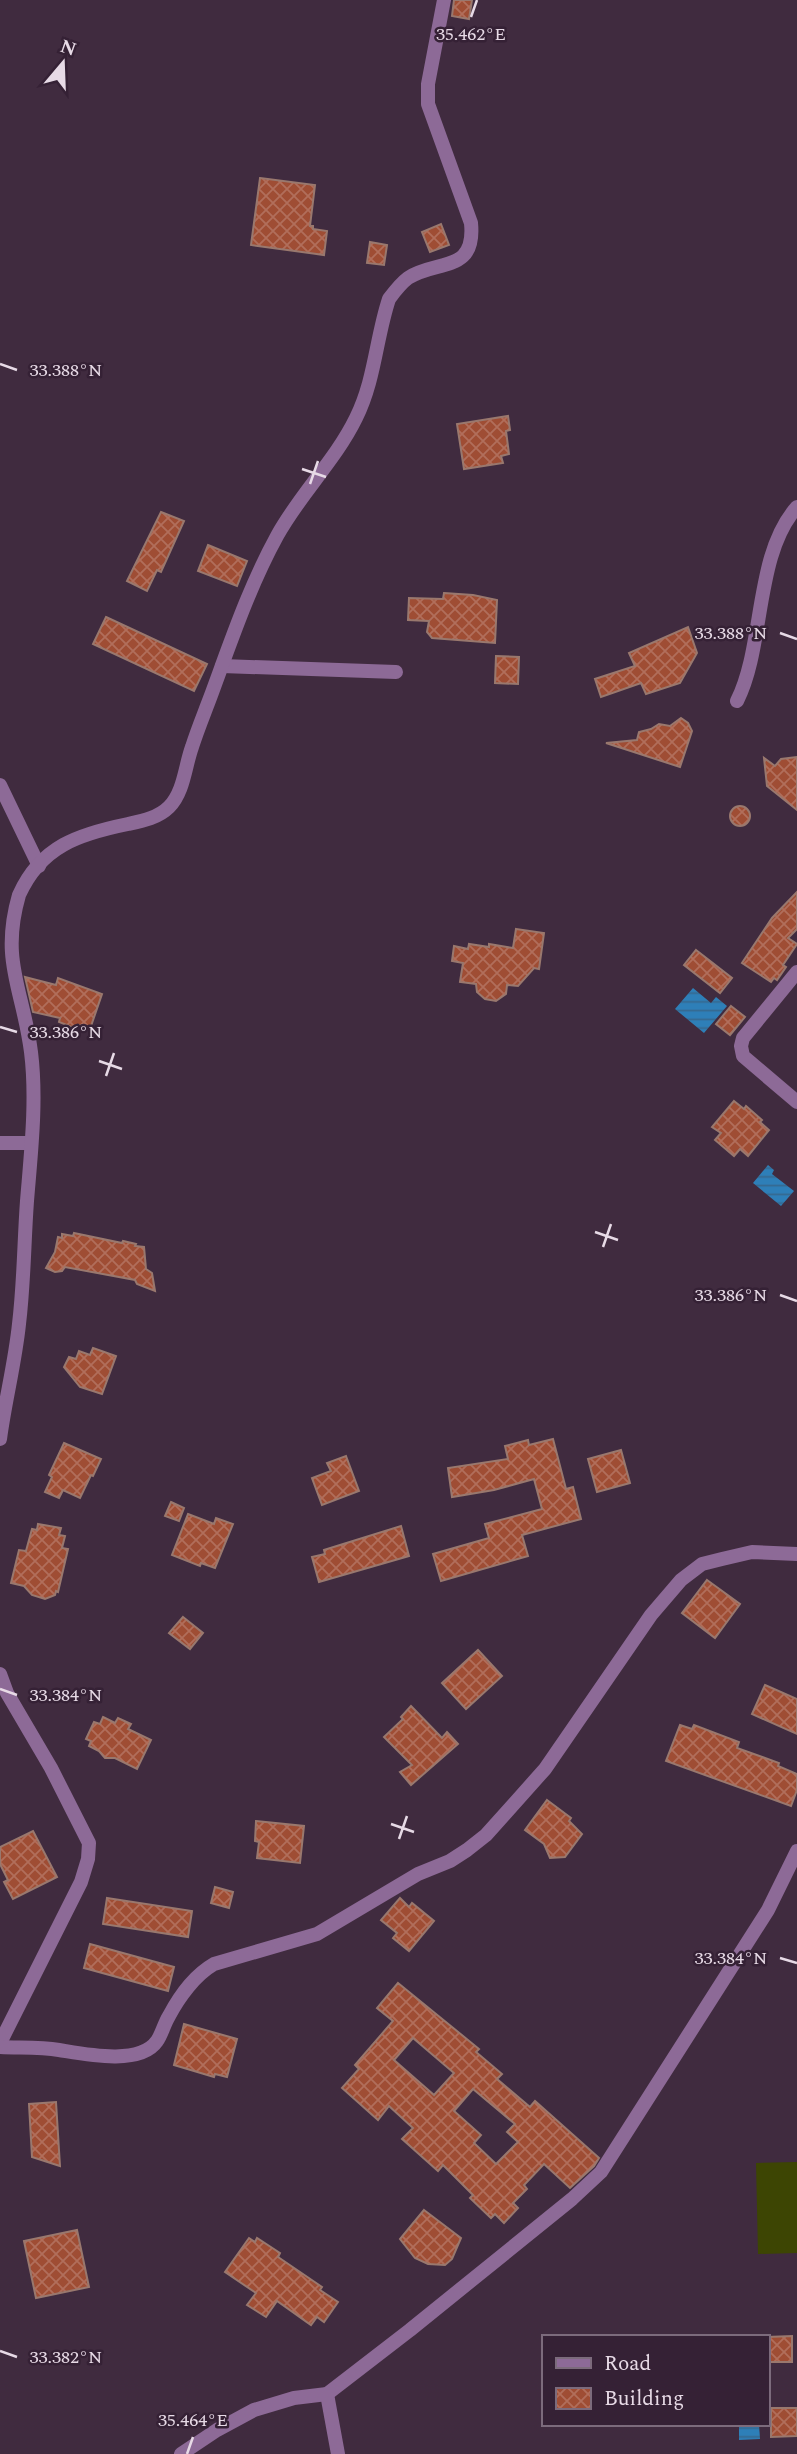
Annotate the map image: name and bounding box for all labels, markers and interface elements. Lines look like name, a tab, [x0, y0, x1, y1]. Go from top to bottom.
text: 35.462°E	[436, 21, 506, 48]
north arrow	[28, 28, 98, 98]
text: N	[56, 32, 80, 65]
text: 33.388°N	[30, 357, 102, 384]
text: 33.388°N	[695, 620, 767, 647]
text: 33.386°N	[30, 1019, 102, 1046]
text: 33.386°N	[695, 1282, 767, 1309]
text: 33.384°N	[30, 1682, 102, 1709]
text: 33.384°N	[695, 1945, 767, 1972]
legend	[542, 2335, 769, 2426]
text: 33.382°N	[30, 2344, 102, 2371]
text: Road	[604, 2348, 651, 2380]
text: Building	[604, 2383, 684, 2415]
text: 35.464°E	[158, 2407, 228, 2434]

